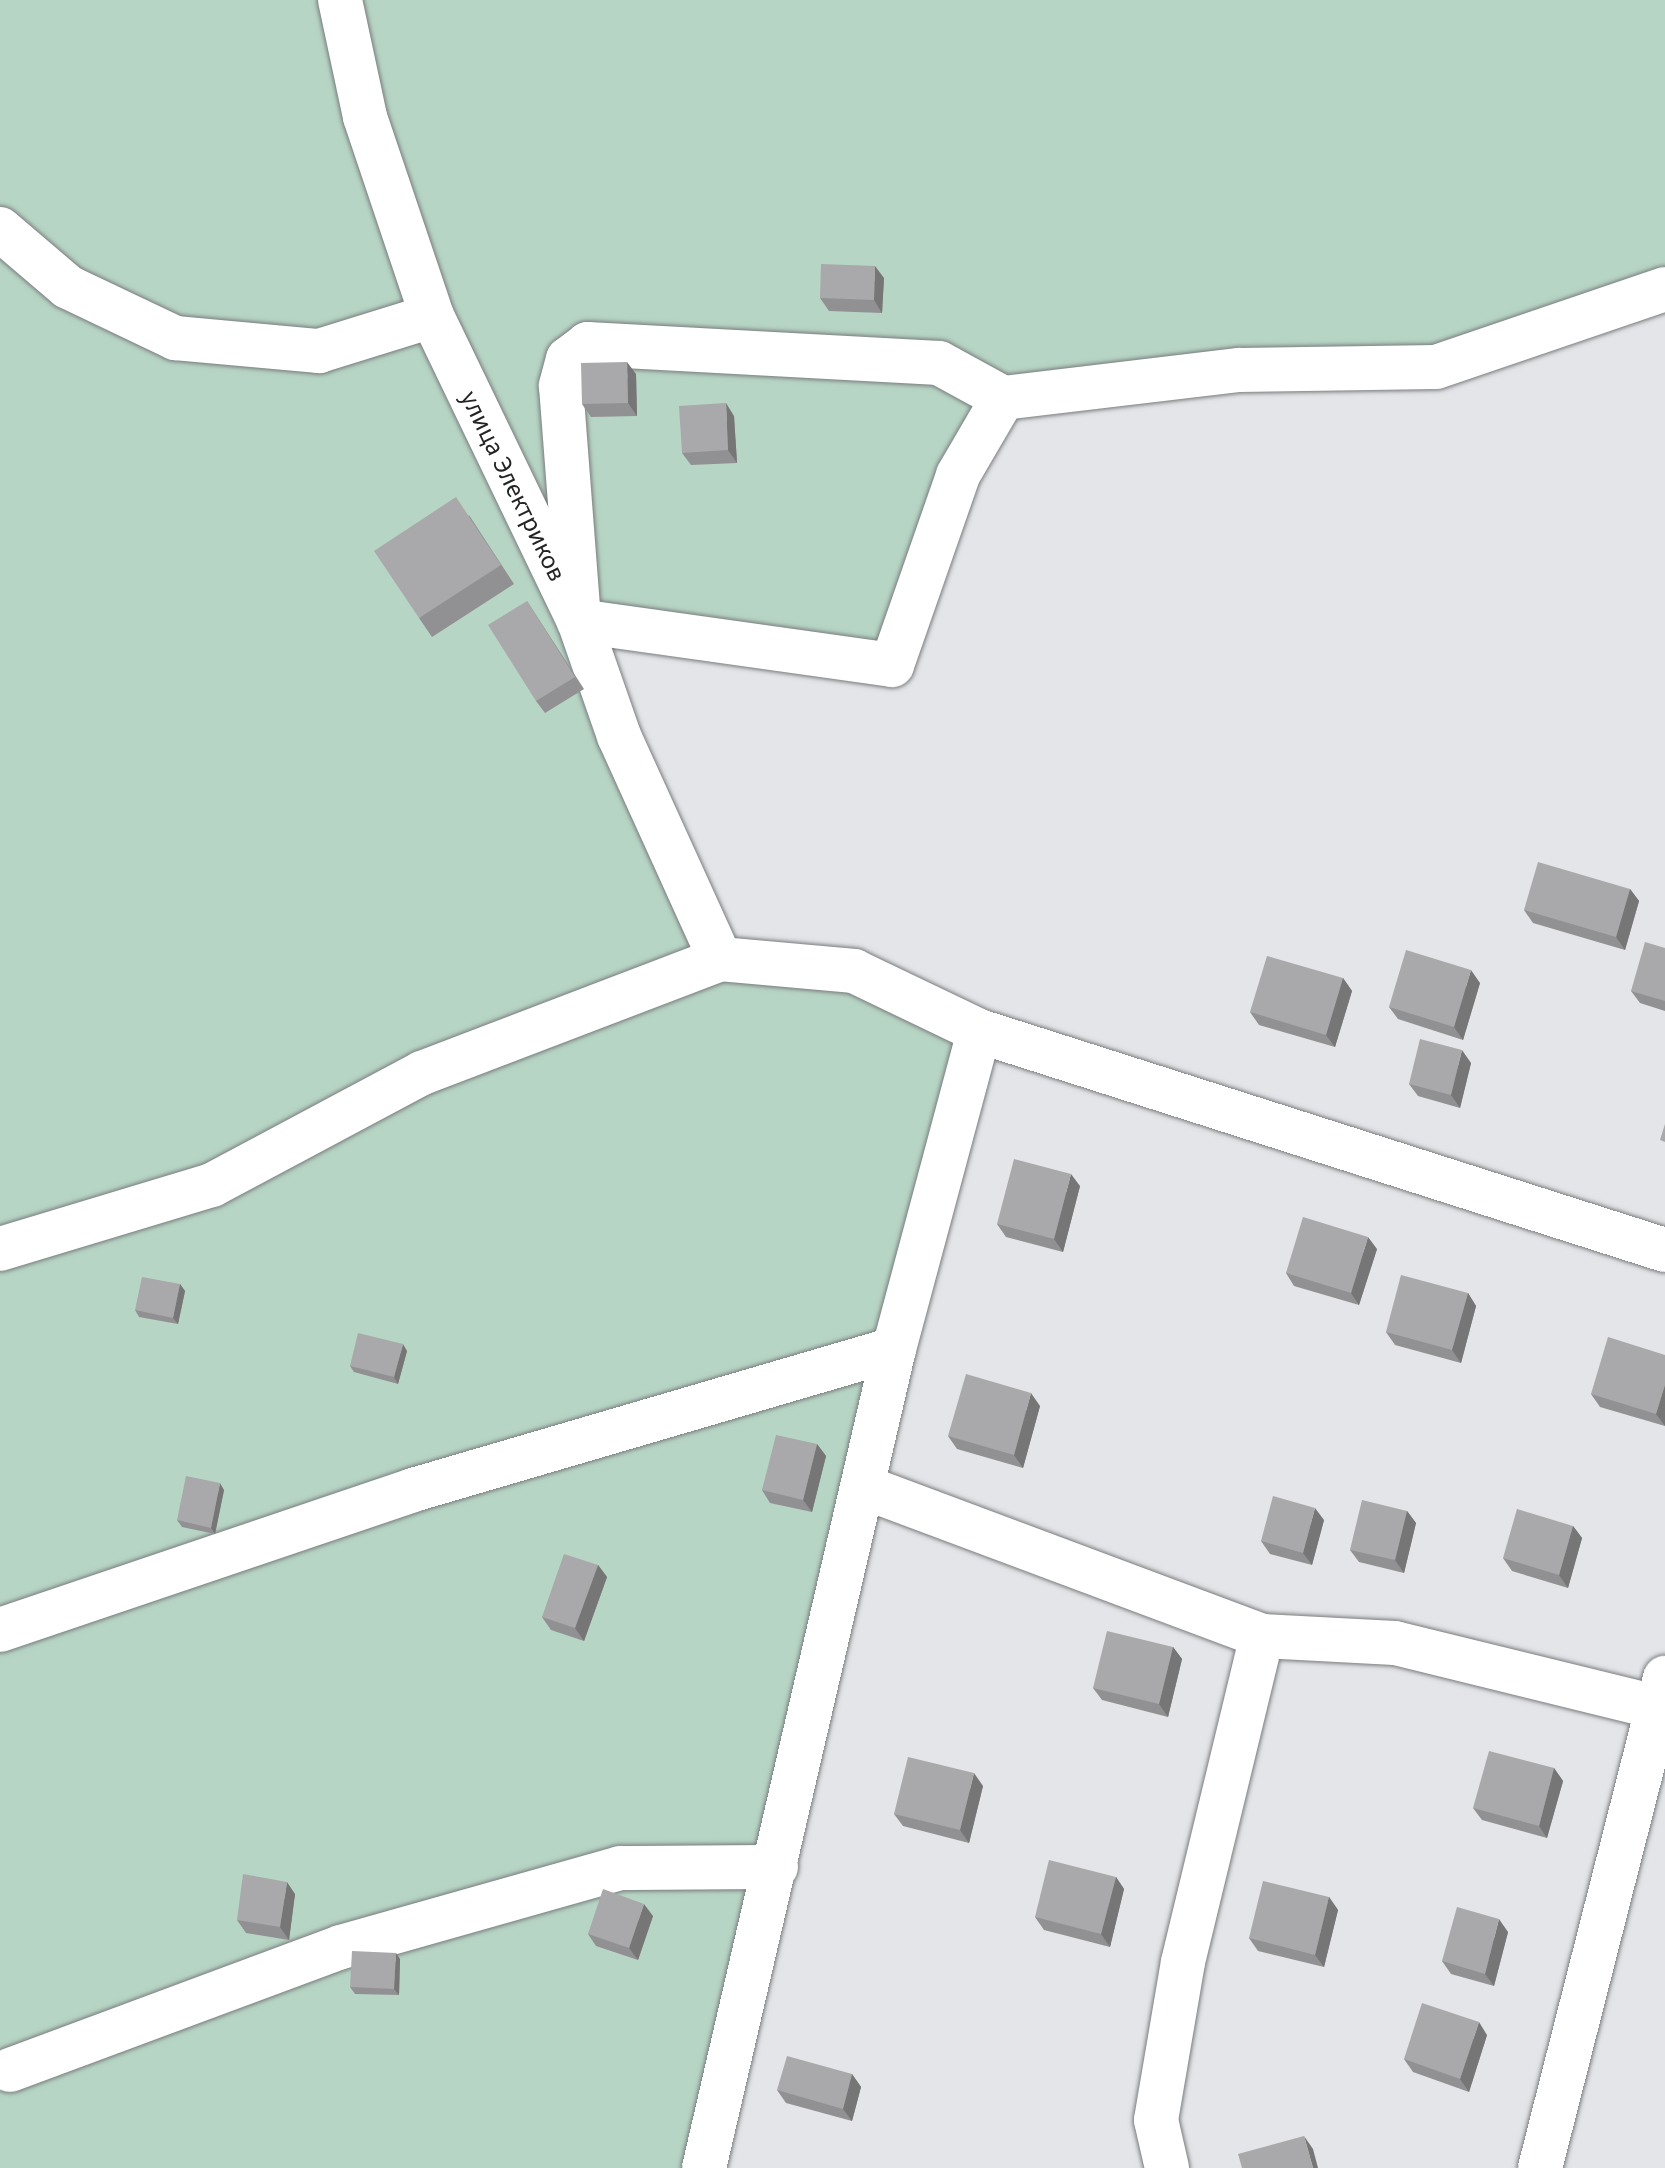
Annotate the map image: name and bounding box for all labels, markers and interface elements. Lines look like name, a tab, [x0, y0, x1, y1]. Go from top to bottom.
street label: улица Электриков	[453, 386, 573, 586]

